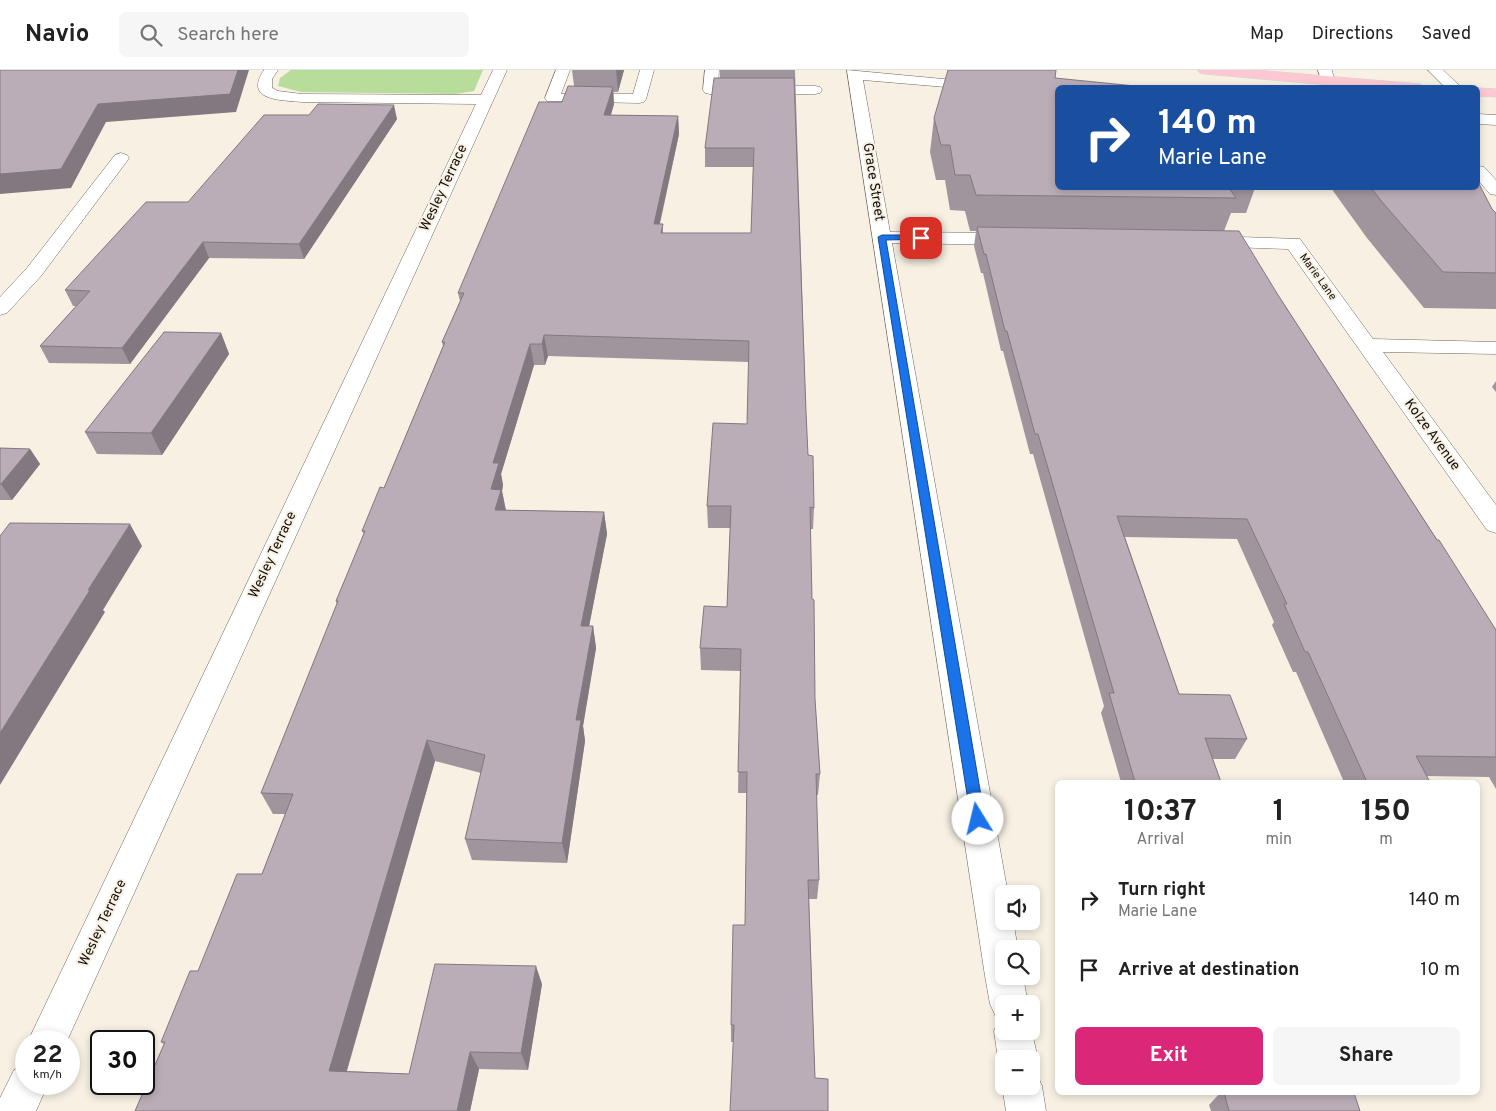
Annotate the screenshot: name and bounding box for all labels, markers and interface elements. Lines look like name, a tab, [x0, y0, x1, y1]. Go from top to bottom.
search box	[119, 12, 469, 57]
text: Navio	[25, 20, 89, 50]
icon: search	[137, 21, 165, 49]
text: Search here	[177, 23, 279, 47]
text: Map	[1250, 23, 1284, 46]
text: Directions	[1312, 23, 1394, 46]
text: Saved	[1422, 23, 1471, 46]
text: 140 m	[1158, 102, 1257, 146]
icon: right	[1075, 105, 1140, 170]
street label: Wesley Terrace	[416, 142, 472, 234]
street label: Grace Street	[858, 142, 888, 222]
text: Marie Lane	[1158, 145, 1267, 172]
pin	[900, 217, 942, 259]
icon: arrive	[907, 224, 935, 252]
street label: Marie Lane	[1296, 251, 1340, 303]
street label: Kolze Avenue	[1400, 396, 1464, 474]
street label: Wesley Terrace	[245, 509, 301, 601]
position arrow	[951, 792, 1003, 844]
text: 10:37	[1124, 794, 1197, 831]
text: 1	[1273, 794, 1285, 831]
text: 150	[1361, 794, 1411, 831]
text: Arrival	[1136, 830, 1184, 850]
text: min	[1266, 830, 1292, 850]
text: m	[1379, 830, 1393, 850]
street label: Wesley Terrace	[75, 877, 131, 969]
text: Turn right	[1118, 878, 1206, 902]
map controls	[995, 885, 1040, 1095]
button: sound	[995, 885, 1040, 930]
icon: right	[1075, 886, 1103, 914]
text: 140 m	[1409, 888, 1460, 912]
text: Marie Lane	[1118, 902, 1197, 922]
button: search	[995, 940, 1040, 985]
icon: arrive	[1075, 956, 1103, 984]
text: Arrive at destination	[1118, 958, 1299, 982]
text: 10 m	[1420, 958, 1460, 982]
button: +	[995, 995, 1040, 1040]
button: Exit	[1075, 1027, 1263, 1085]
button: Share	[1273, 1027, 1460, 1085]
speed limit sign: 30	[90, 1030, 155, 1095]
text: 22	[32, 1040, 63, 1072]
button: −	[995, 1050, 1040, 1095]
text: km/h	[33, 1067, 62, 1083]

